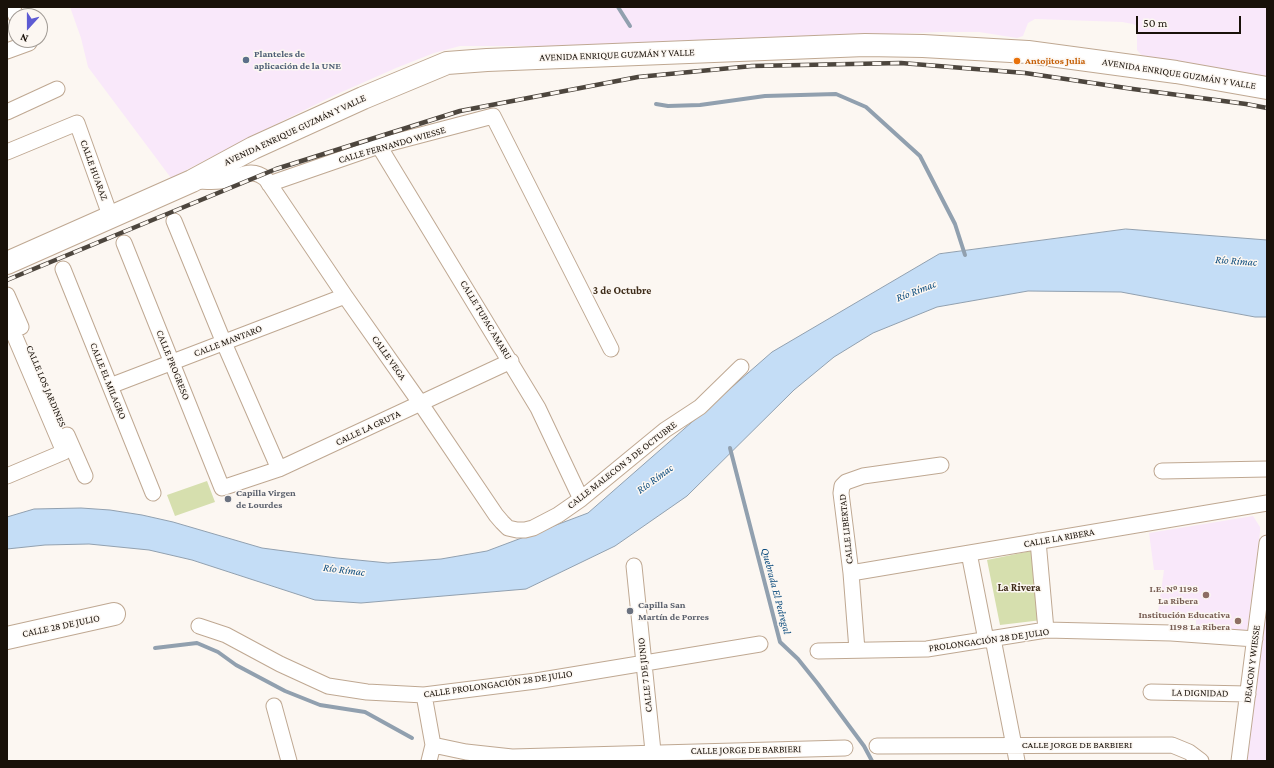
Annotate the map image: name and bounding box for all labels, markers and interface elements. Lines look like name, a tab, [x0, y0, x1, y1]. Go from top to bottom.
north arrow	[8, 8, 48, 48]
scale bar	[1138, 8, 1243, 34]
text: 50 m	[1143, 16, 1167, 30]
text: N	[18, 31, 30, 45]
street label: AVENIDA ENRIQUE GUZMÁN Y VALLE	[539, 46, 695, 64]
place label: Planteles de aplicación de la UNE	[254, 48, 341, 72]
marker: Planteles de aplicación de la UNE	[241, 55, 251, 65]
place label: Antojitos Julia	[1025, 55, 1085, 67]
marker: Antojitos Julia	[1012, 56, 1022, 66]
street label: AVENIDA ENRIQUE GUZMÁN Y VALLE	[1101, 56, 1257, 92]
street label: AVENIDA ENRIQUE GUZMÁN Y VALLE	[222, 92, 368, 168]
street label: CALLE FERNANDO WIESSE	[337, 124, 447, 166]
street label: CALLE HUARAZ	[78, 138, 110, 202]
water label: Río Rímac	[1215, 253, 1257, 269]
water label: Río Rímac	[894, 277, 938, 305]
street label: CALLE TUPAC AMARU	[458, 278, 514, 362]
district label: 3 de Octubre	[593, 284, 651, 298]
street label: CALLE MANTARO	[192, 322, 264, 360]
street label: CALLE PROGRESO	[153, 328, 193, 402]
street label: CALLE VEGA	[369, 333, 409, 383]
street label: CALLE EL MILAGRO	[87, 341, 129, 421]
street label: CALLE LOS JARDINES	[23, 343, 69, 429]
street label: CALLE LA GRUTA	[334, 408, 402, 448]
street label: CALLE MALECON 3 DE OCTUBRE	[565, 419, 679, 511]
water label: Río Rímac	[634, 461, 676, 497]
place label: Capilla Virgen de Lourdes	[236, 487, 296, 510]
street label: CALLE LIBERTAD	[836, 493, 856, 565]
marker: Capilla Virgen de Lourdes	[223, 494, 233, 504]
street label: CALLE LA RIBERA	[1023, 526, 1095, 550]
water label: Quebrada El Pedregal	[758, 546, 794, 636]
water label: Río Rímac	[322, 561, 366, 579]
district label: La Rivera	[997, 581, 1041, 595]
place label: I.E. Nº 1198 La Ribera	[1150, 583, 1198, 606]
marker: I.E. Nº 1198 La Ribera	[1201, 590, 1211, 600]
place label: Capilla San Martín de Porres	[638, 599, 709, 622]
marker: Capilla San Martín de Porres	[625, 606, 635, 616]
place label: Institución Educativa 1198 La Ribera	[1138, 609, 1230, 632]
street label: CALLE 28 DE JULIO	[21, 612, 101, 640]
marker: Institución Educativa 1198 La Ribera	[1233, 616, 1243, 626]
street label: DEACON Y WIESSE	[1241, 624, 1263, 704]
street label: PROLONGACIÓN 28 DE JULIO	[928, 626, 1050, 654]
street label: CALLE 7 DE JUNIO	[635, 637, 655, 713]
street label: CALLE PROLONGACIÓN 28 DE JULIO	[423, 668, 573, 700]
street label: LA DIGNIDAD	[1171, 687, 1229, 699]
street label: CALLE JORGE DE BARBIERI	[1022, 739, 1132, 751]
street label: CALLE JORGE DE BARBIERI	[691, 743, 801, 757]

